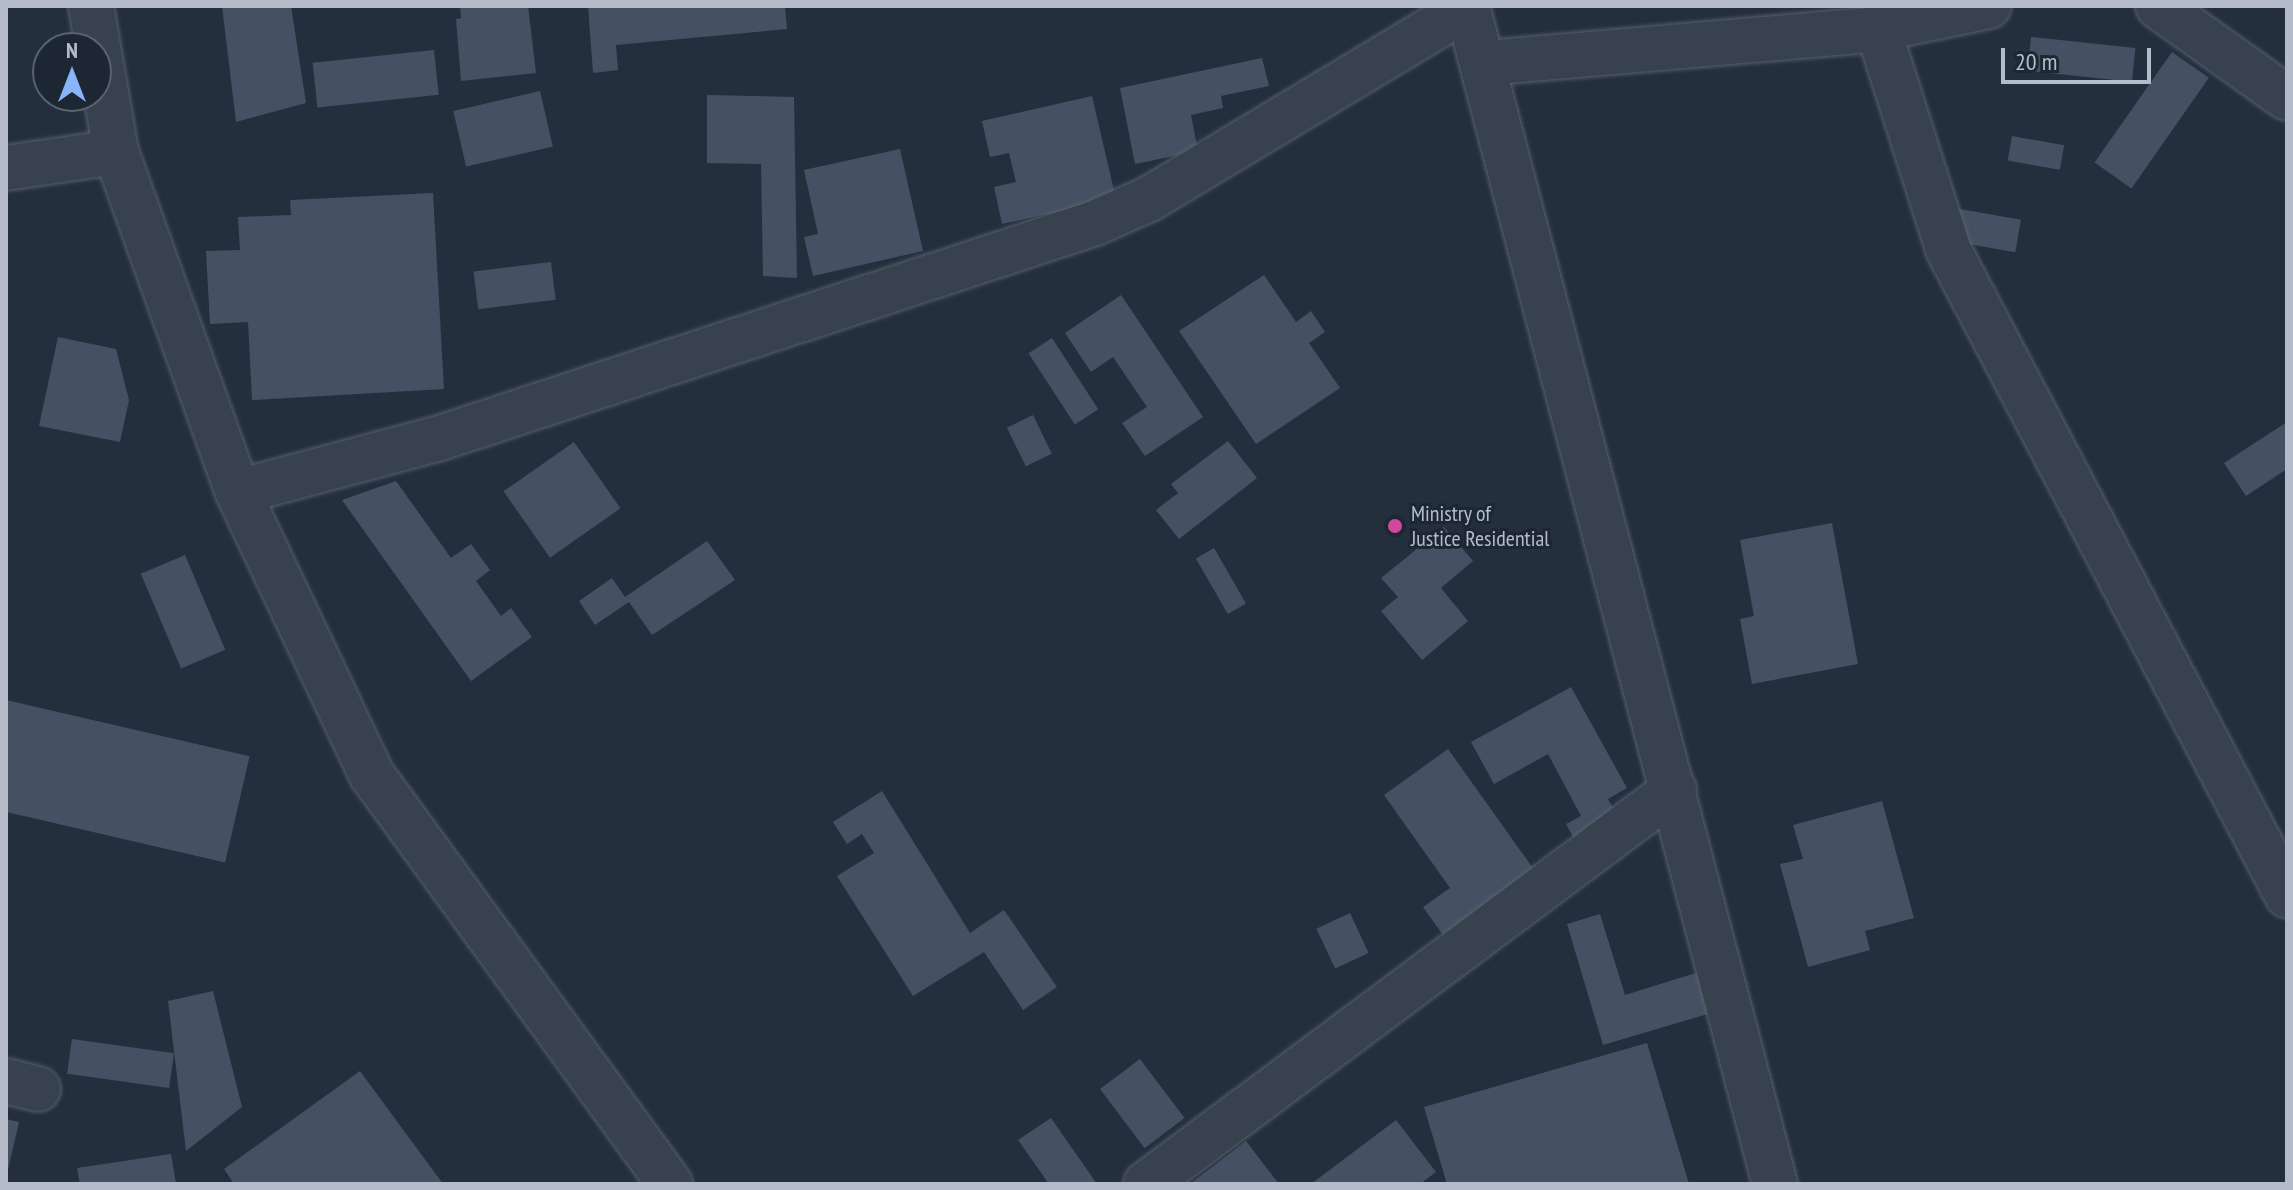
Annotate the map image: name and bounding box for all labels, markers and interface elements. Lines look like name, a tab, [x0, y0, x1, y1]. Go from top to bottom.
north arrow	[32, 32, 112, 112]
scale bar	[2005, 32, 2155, 82]
text: N	[66, 36, 78, 64]
text: 20 m	[2015, 46, 2057, 77]
place label: Ministry of Justice Residential	[1411, 500, 1549, 552]
marker: Ministry of Justice Residential	[1386, 517, 1404, 535]

